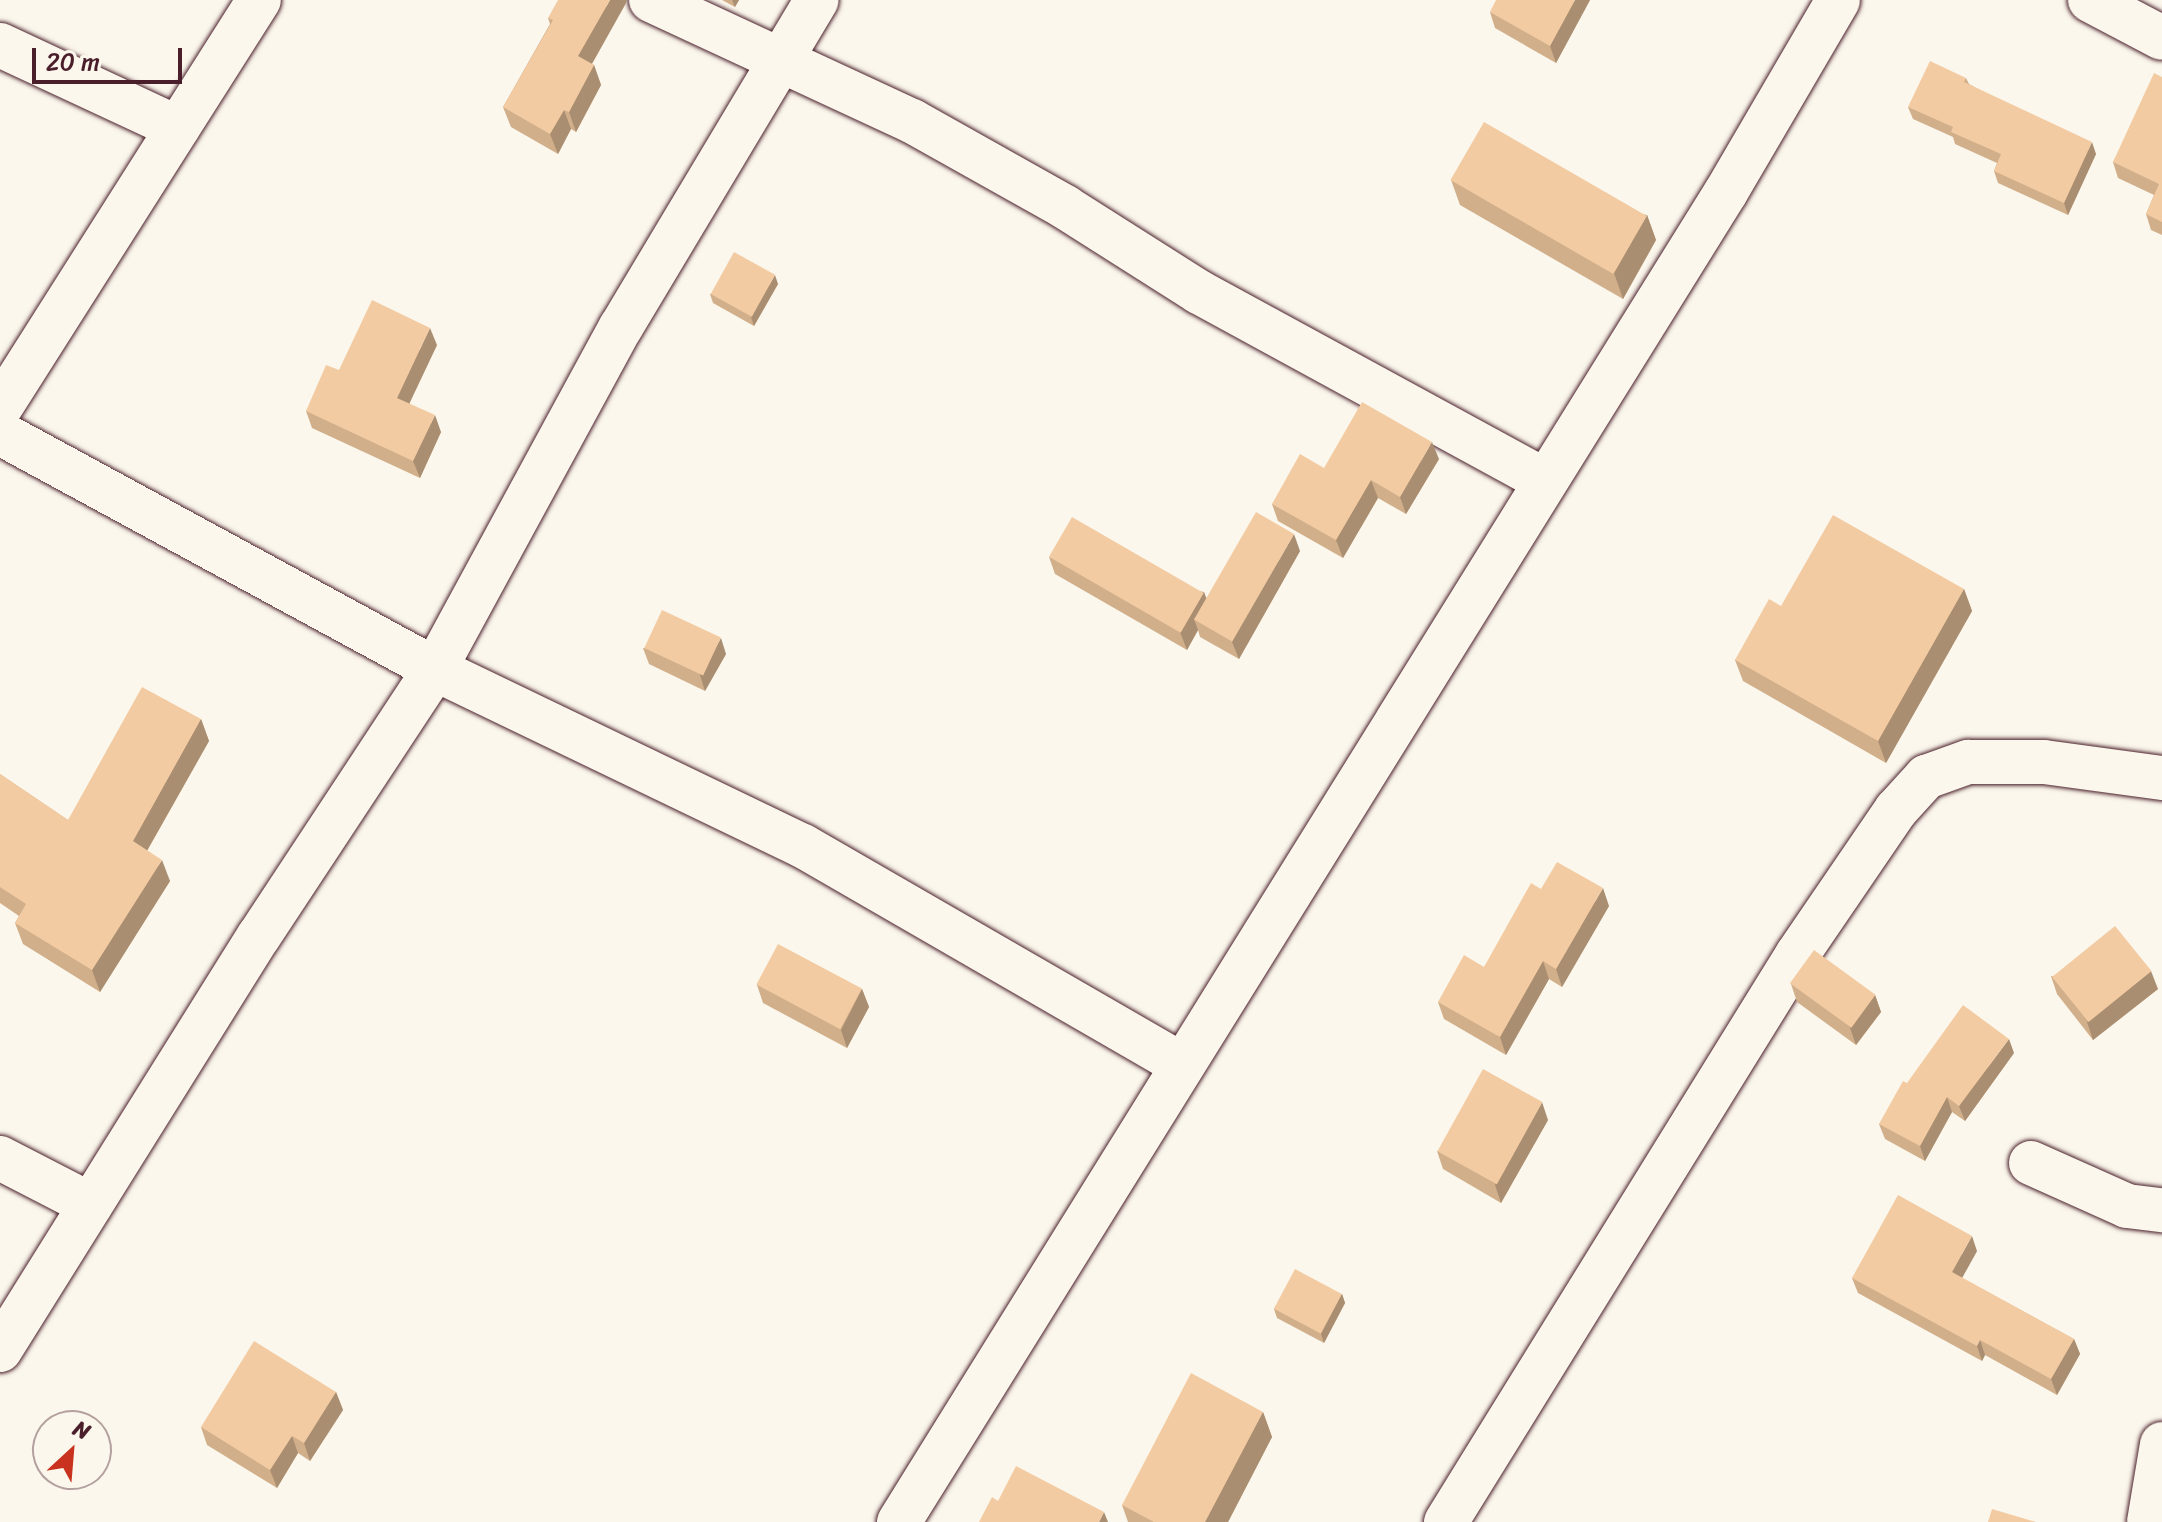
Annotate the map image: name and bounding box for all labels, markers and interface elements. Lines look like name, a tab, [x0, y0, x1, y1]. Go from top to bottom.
scale bar	[36, 32, 186, 82]
text: 20 m	[46, 41, 100, 83]
text: N	[66, 1409, 97, 1451]
north arrow	[32, 1410, 112, 1490]

